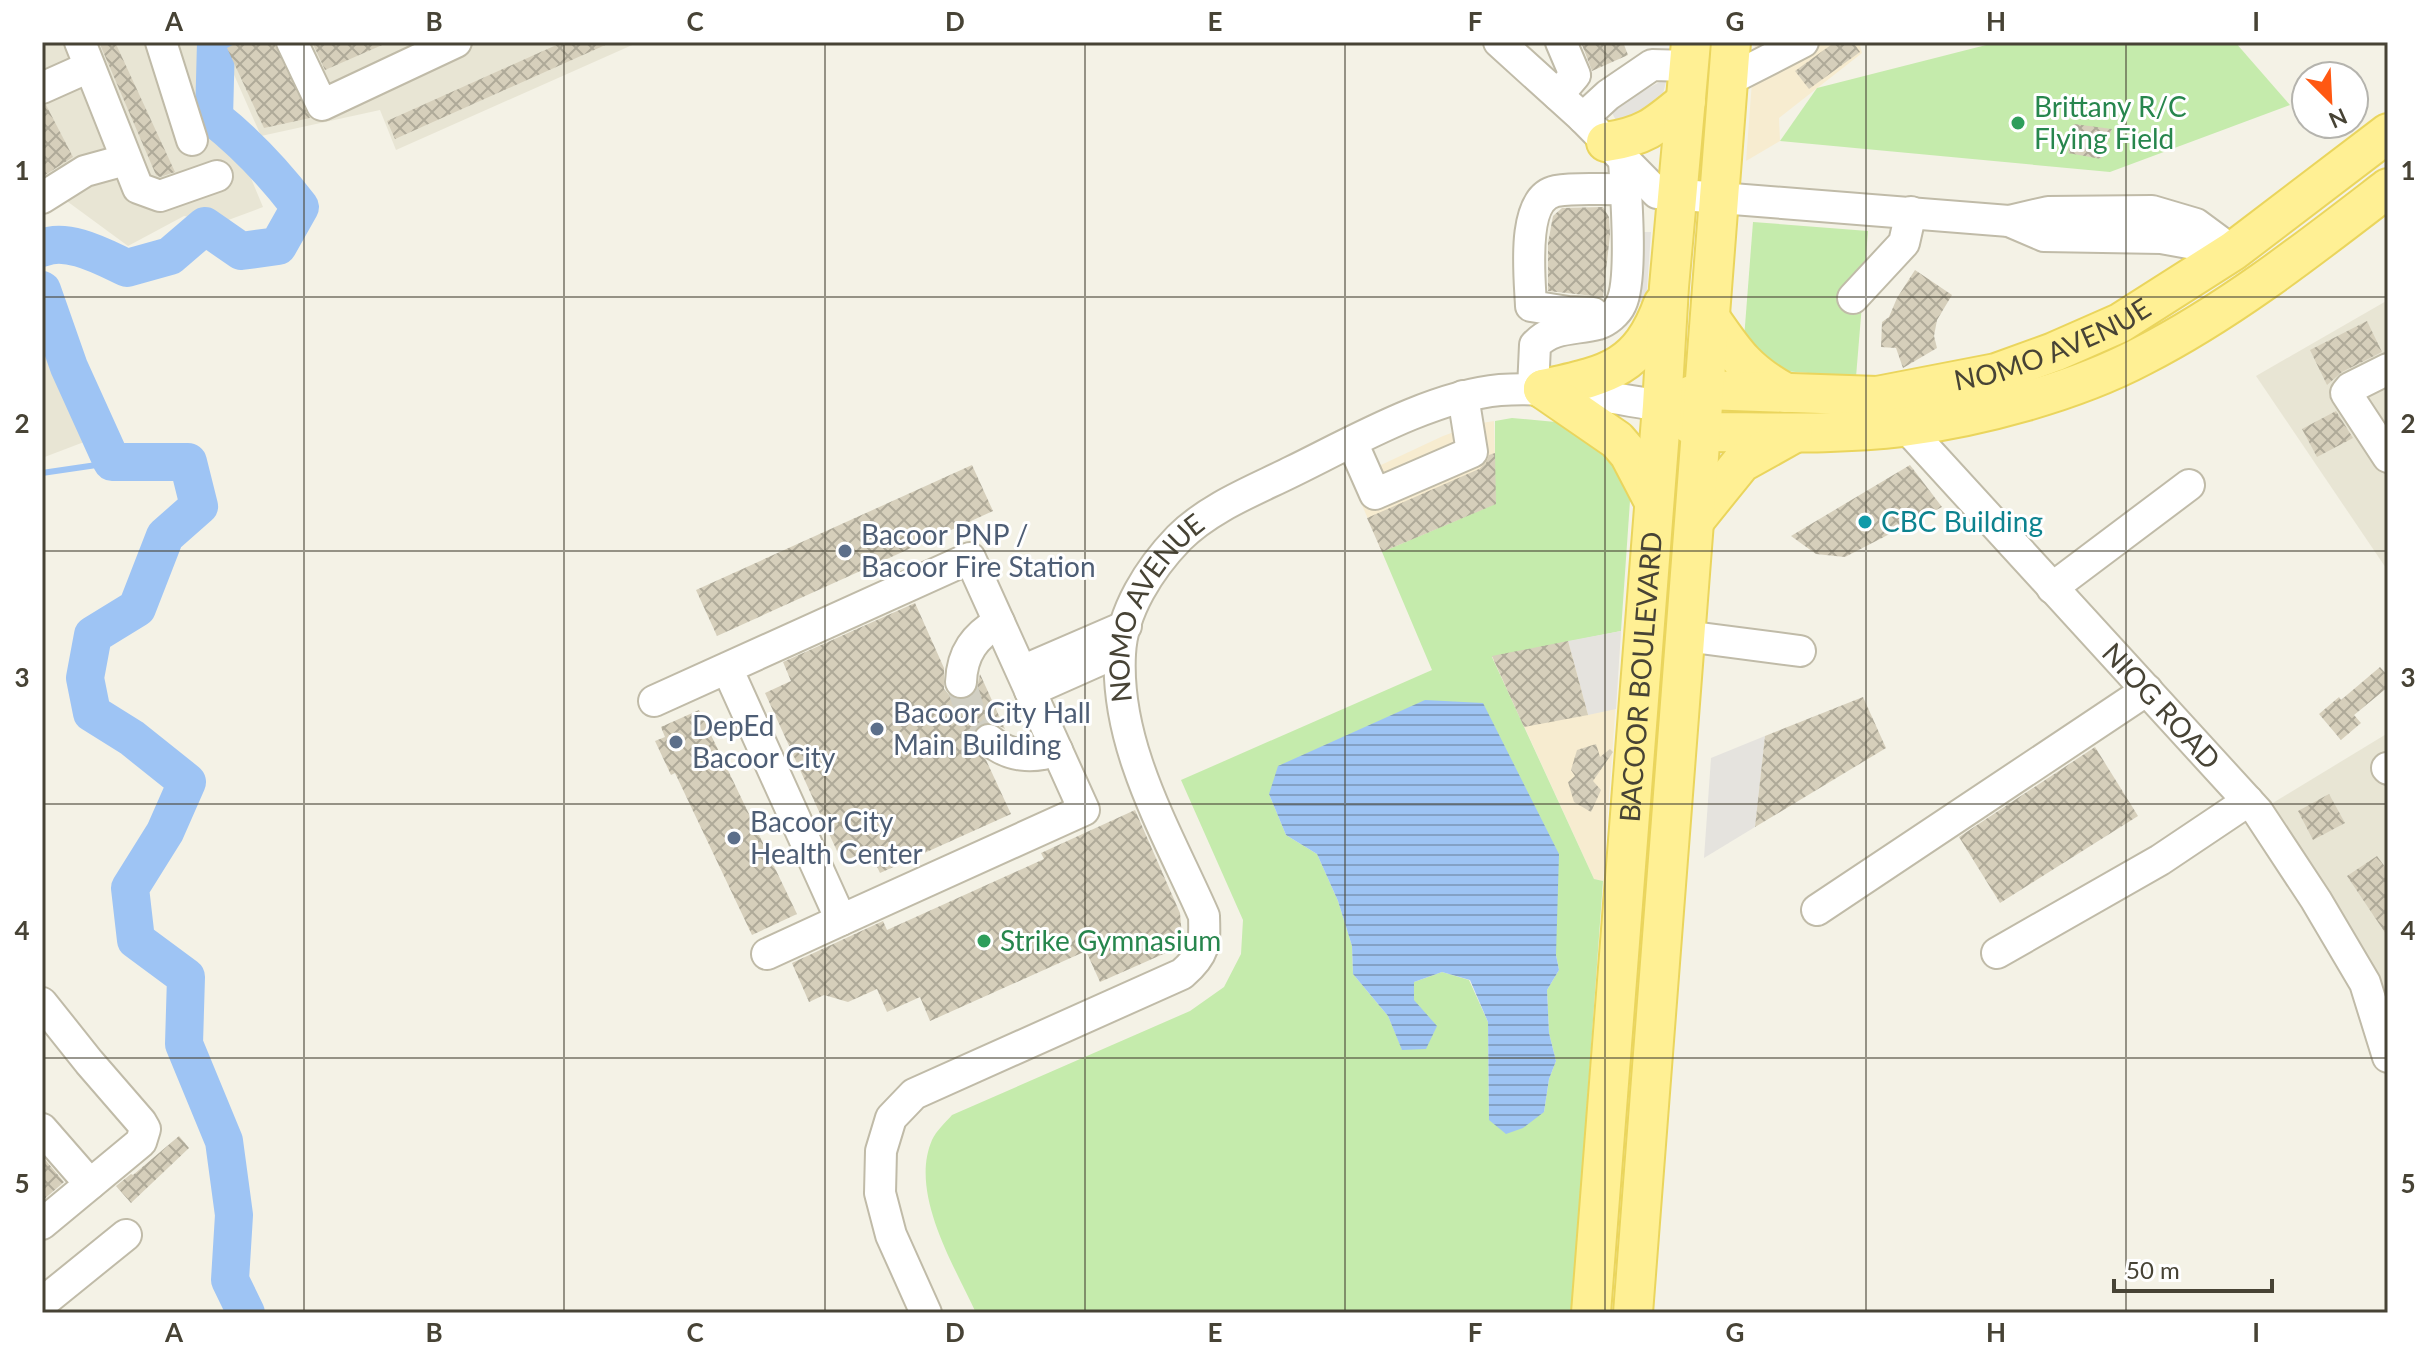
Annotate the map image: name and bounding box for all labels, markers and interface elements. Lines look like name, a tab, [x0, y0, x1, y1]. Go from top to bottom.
text: A	[164, 5, 184, 37]
text: B	[425, 5, 443, 37]
text: C	[686, 5, 704, 37]
text: D	[945, 5, 965, 37]
text: E	[1208, 5, 1222, 37]
text: F	[1468, 5, 1482, 37]
text: G	[1726, 5, 1744, 37]
text: H	[1986, 5, 2006, 37]
text: I	[2252, 5, 2260, 37]
north arrow	[2290, 60, 2370, 140]
place label: Brittany R/C Flying Field	[2034, 89, 2187, 155]
text: N	[2325, 103, 2352, 135]
marker: Brittany R/C Flying Field	[2009, 114, 2027, 132]
text: 1	[14, 154, 30, 186]
text: 1	[2400, 154, 2416, 186]
street label: NOMO AVENUE	[1951, 290, 2156, 397]
text: 2	[14, 407, 30, 439]
text: 2	[2400, 407, 2416, 439]
place label: CBC Building	[1881, 504, 2043, 538]
street label: NOMO AVENUE	[1101, 506, 1210, 704]
marker: CBC Building	[1856, 513, 1874, 531]
place label: Bacoor PNP / Bacoor Fire Station	[861, 517, 1096, 583]
street label: BACOOR BOULEVARD	[1611, 530, 1668, 823]
marker: Bacoor PNP / Bacoor Fire Station	[836, 542, 854, 560]
street label: NIOG ROAD	[2096, 635, 2228, 776]
text: 3	[14, 661, 30, 693]
text: 3	[2400, 661, 2416, 693]
place label: Bacoor City Hall Main Building	[893, 695, 1091, 761]
place label: DepEd Bacoor City	[692, 708, 836, 774]
marker: Bacoor City Hall Main Building	[868, 720, 886, 738]
marker: DepEd Bacoor City	[667, 733, 685, 751]
place label: Bacoor City Health Center	[750, 804, 923, 870]
marker: Bacoor City Health Center	[725, 829, 743, 847]
text: 4	[14, 914, 30, 946]
text: 4	[2400, 914, 2416, 946]
place label: Strike Gymnasium	[1000, 923, 1221, 957]
marker: Strike Gymnasium	[975, 932, 993, 950]
text: 5	[14, 1167, 30, 1199]
text: 5	[2400, 1167, 2416, 1199]
scale bar	[2114, 1243, 2272, 1293]
text: 50 m	[2126, 1255, 2180, 1284]
text: A	[164, 1316, 184, 1348]
text: B	[425, 1316, 443, 1348]
text: C	[686, 1316, 704, 1348]
text: D	[945, 1316, 965, 1348]
text: E	[1208, 1316, 1222, 1348]
text: F	[1468, 1316, 1482, 1348]
text: G	[1726, 1316, 1744, 1348]
text: H	[1986, 1316, 2006, 1348]
text: I	[2252, 1316, 2260, 1348]

